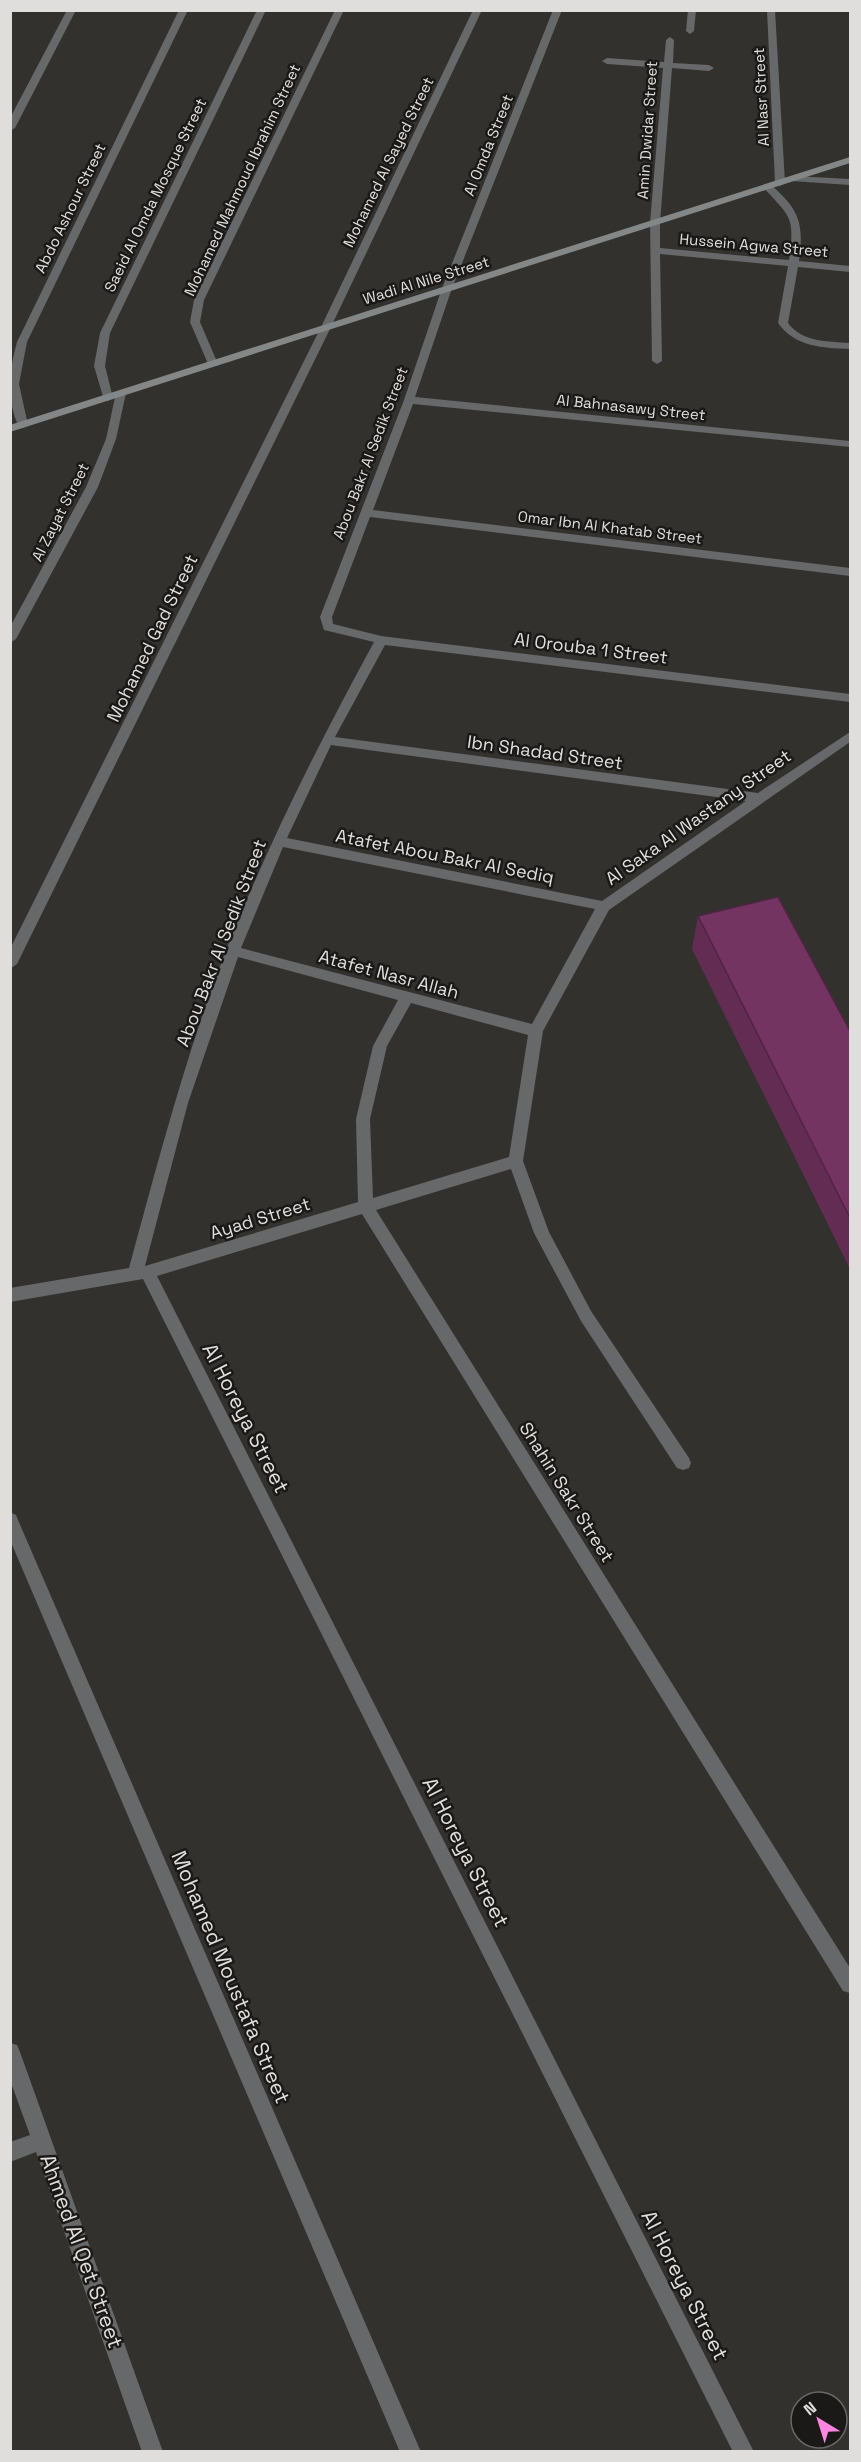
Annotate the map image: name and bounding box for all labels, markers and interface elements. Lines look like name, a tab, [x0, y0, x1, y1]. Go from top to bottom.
street label: Al Nasr Street	[749, 47, 773, 147]
street label: Amin Dwidar Street	[633, 60, 661, 200]
street label: Mohamed Mahmoud Ibrahim Street	[180, 61, 304, 299]
street label: Mohamed Al Sayed Street	[338, 74, 438, 250]
street label: Al Omda Street	[459, 91, 517, 199]
street label: Saeid Al Omda Mosque Street	[100, 95, 210, 295]
street label: Abdo Ashour Street	[30, 140, 110, 276]
street label: Hussein Agwa Street	[679, 229, 829, 261]
street label: Wadi Al Nile Street	[360, 252, 492, 308]
street label: Abou Bakr Al Sedik Street	[328, 364, 412, 542]
street label: Al Bahnasawy Street	[556, 390, 707, 424]
street label: Al Zayat Street	[27, 459, 93, 564]
street label: Omar Ibn Al Khatab Street	[517, 506, 703, 548]
street label: Mohamed Gad Street	[101, 550, 203, 726]
street label: Al Orouba 1 Street	[513, 627, 669, 669]
street label: Ibn Shadad Street	[466, 730, 624, 774]
street label: Al Saka Al Wastany Street	[601, 744, 795, 890]
street label: Atafet Abou Bakr Al Sediq	[334, 824, 556, 888]
street label: Abou Bakr Al Sedik Street	[171, 836, 271, 1050]
street label: Atafet Nasr Allah	[316, 944, 462, 1004]
street label: Ayad Street	[207, 1192, 313, 1244]
street label: Al Horeya Street	[197, 1338, 295, 1498]
street label: Shahin Sakr Street	[515, 1418, 619, 1566]
street label: Al Horeya Street	[417, 1772, 515, 1932]
street label: Mohamed Moustafa Street	[165, 1847, 297, 2107]
street label: Ahmed Al Qet Street	[34, 2150, 130, 2352]
street label: Al Horeya Street	[636, 2205, 734, 2365]
north arrow	[789, 2390, 849, 2450]
text: N	[799, 2397, 821, 2420]

